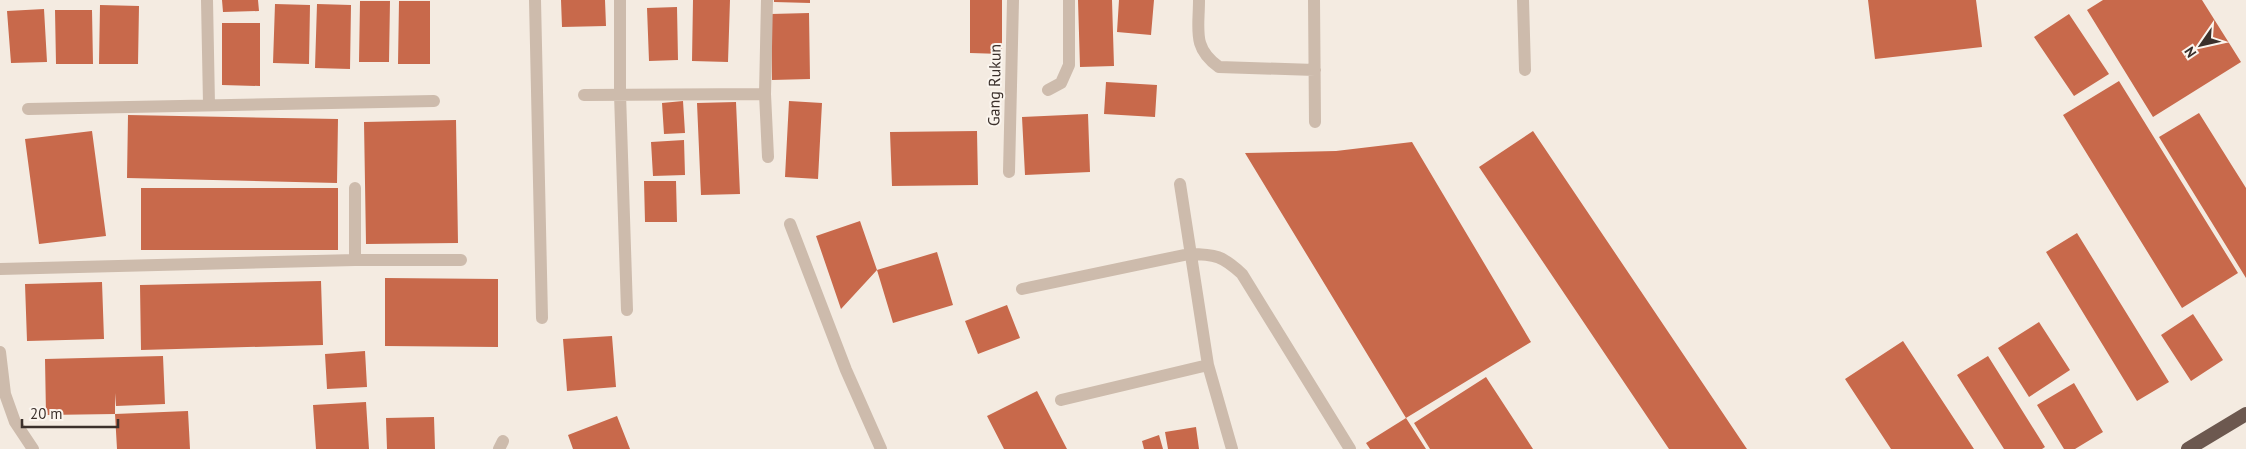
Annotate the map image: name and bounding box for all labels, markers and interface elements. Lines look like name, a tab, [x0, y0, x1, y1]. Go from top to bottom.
north arrow	[2176, 20, 2226, 70]
text: N	[2180, 43, 2200, 61]
street label: Gang Rukun	[983, 44, 1005, 126]
scale bar	[22, 396, 119, 428]
text: 20 m	[30, 404, 63, 423]

